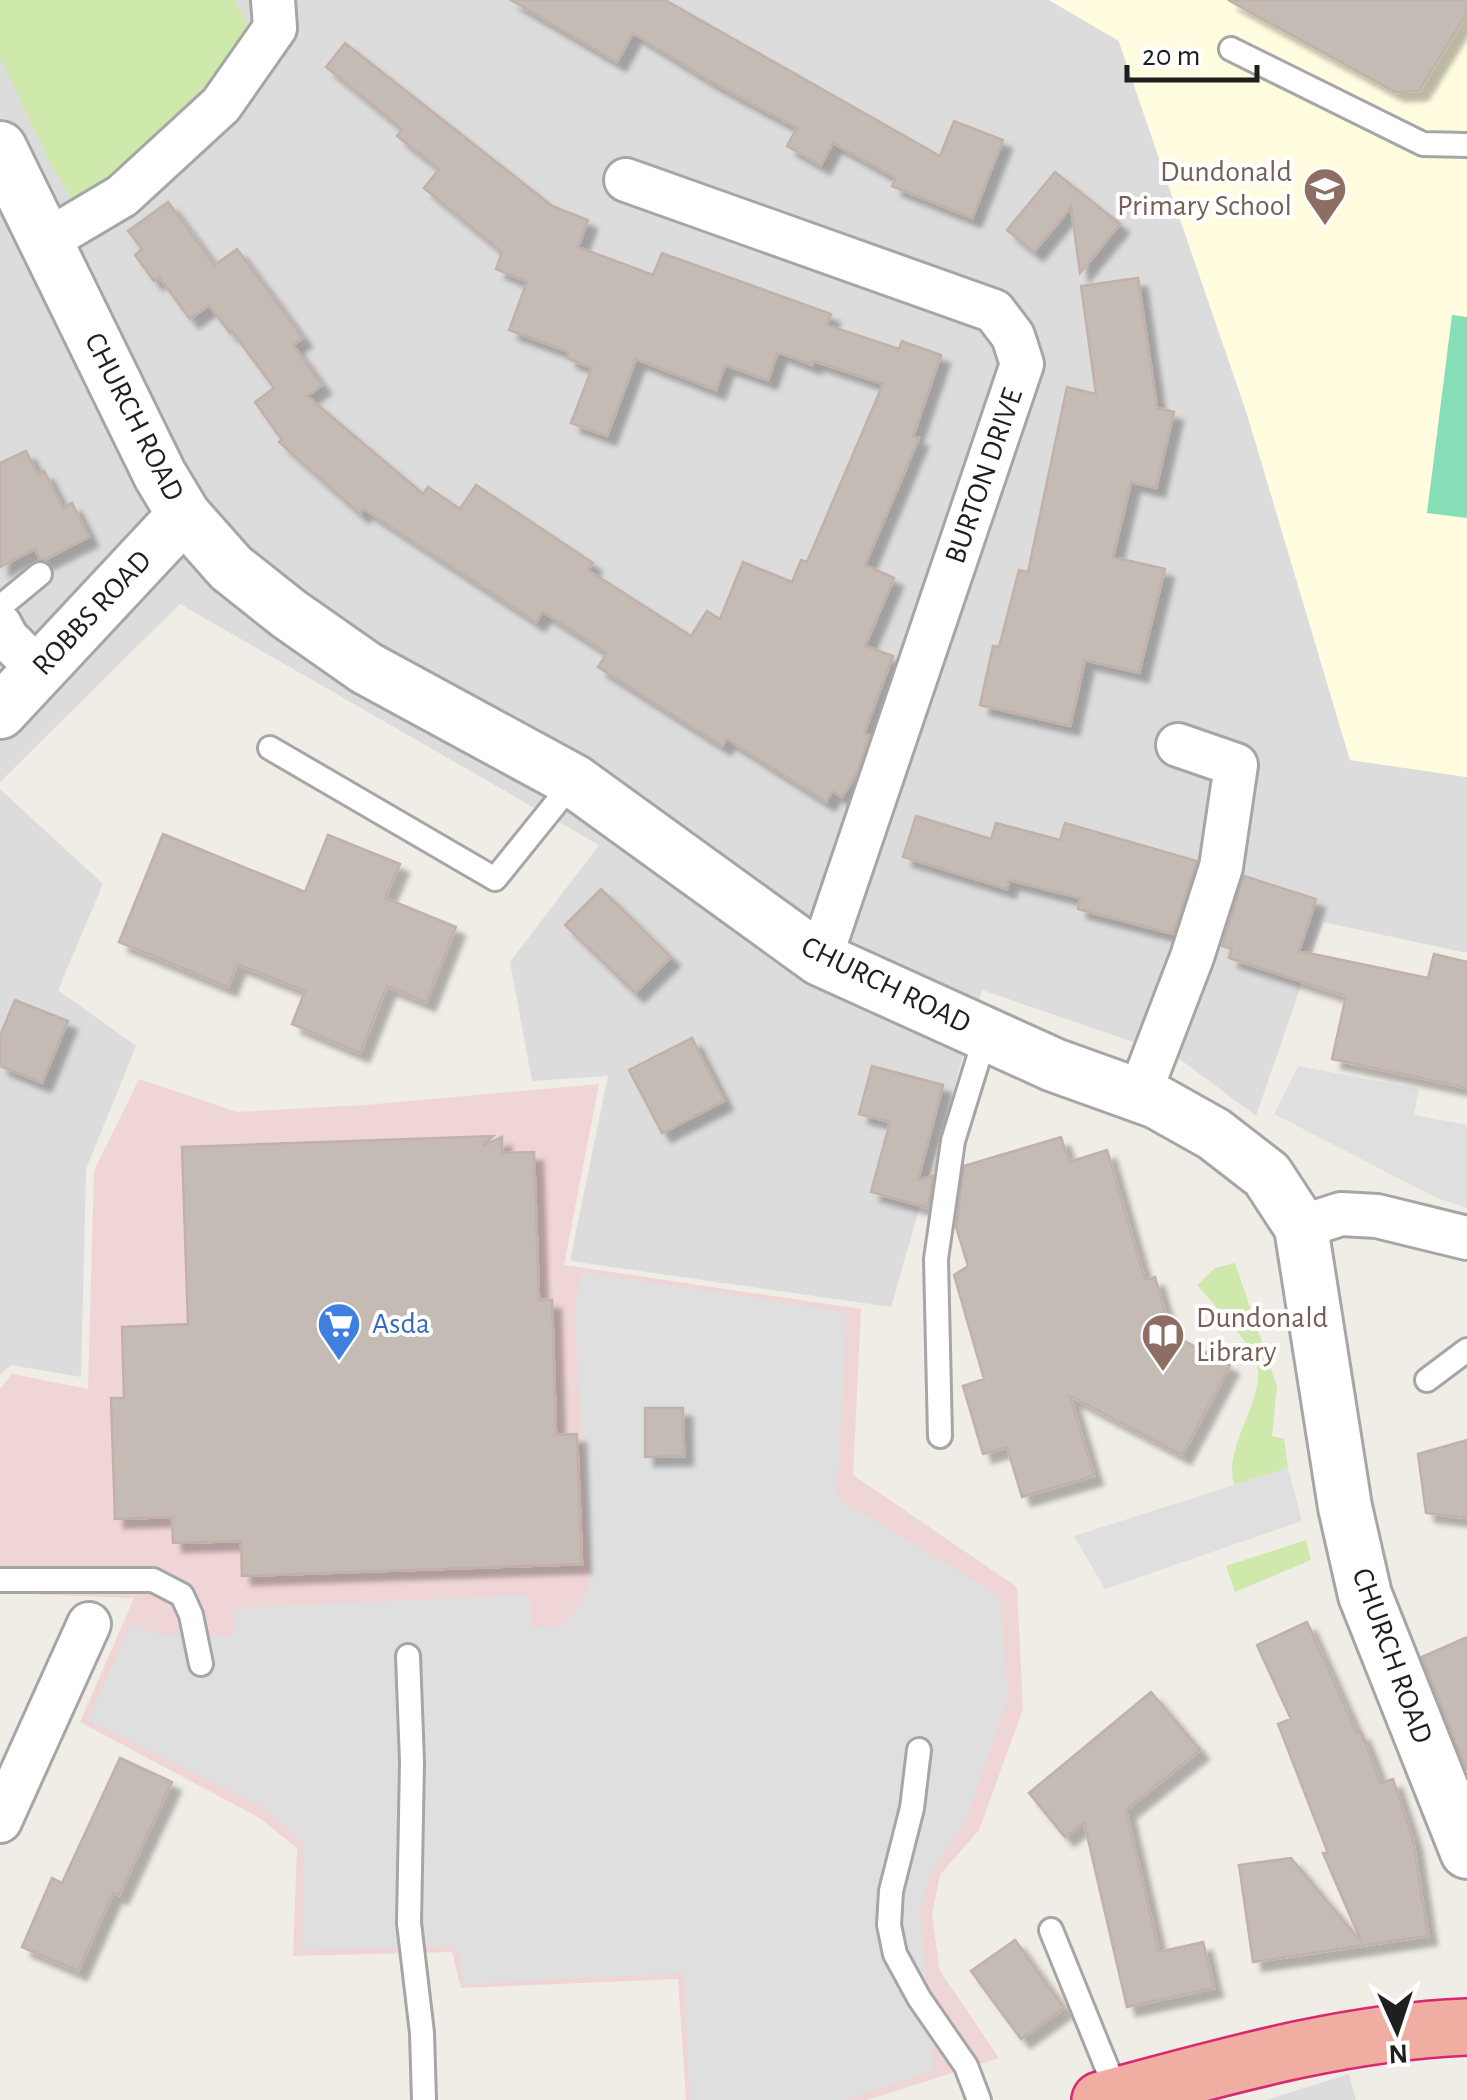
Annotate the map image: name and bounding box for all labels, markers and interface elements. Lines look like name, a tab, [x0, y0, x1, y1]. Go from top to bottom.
scale bar	[1127, 20, 1257, 82]
text: 20 m	[1142, 41, 1200, 71]
place label: Dundonald Primary School	[1117, 157, 1292, 221]
school or university icon: Dundonald Primary School	[1302, 166, 1348, 227]
street label: CHURCH ROAD	[79, 328, 189, 506]
street label: BURTON DRIVE	[940, 384, 1028, 568]
street label: ROBBS ROAD	[27, 545, 157, 681]
street label: CHURCH ROAD	[797, 931, 975, 1039]
supermarket icon: Asda	[316, 1301, 362, 1362]
place label: Dundonald Library	[1196, 1303, 1328, 1367]
place label: Asda	[372, 1309, 430, 1339]
library icon: Dundonald Library	[1140, 1312, 1186, 1373]
street label: CHURCH ROAD	[1346, 1564, 1438, 1748]
north arrow	[1347, 1980, 1447, 2080]
text: N	[1388, 2038, 1409, 2067]

